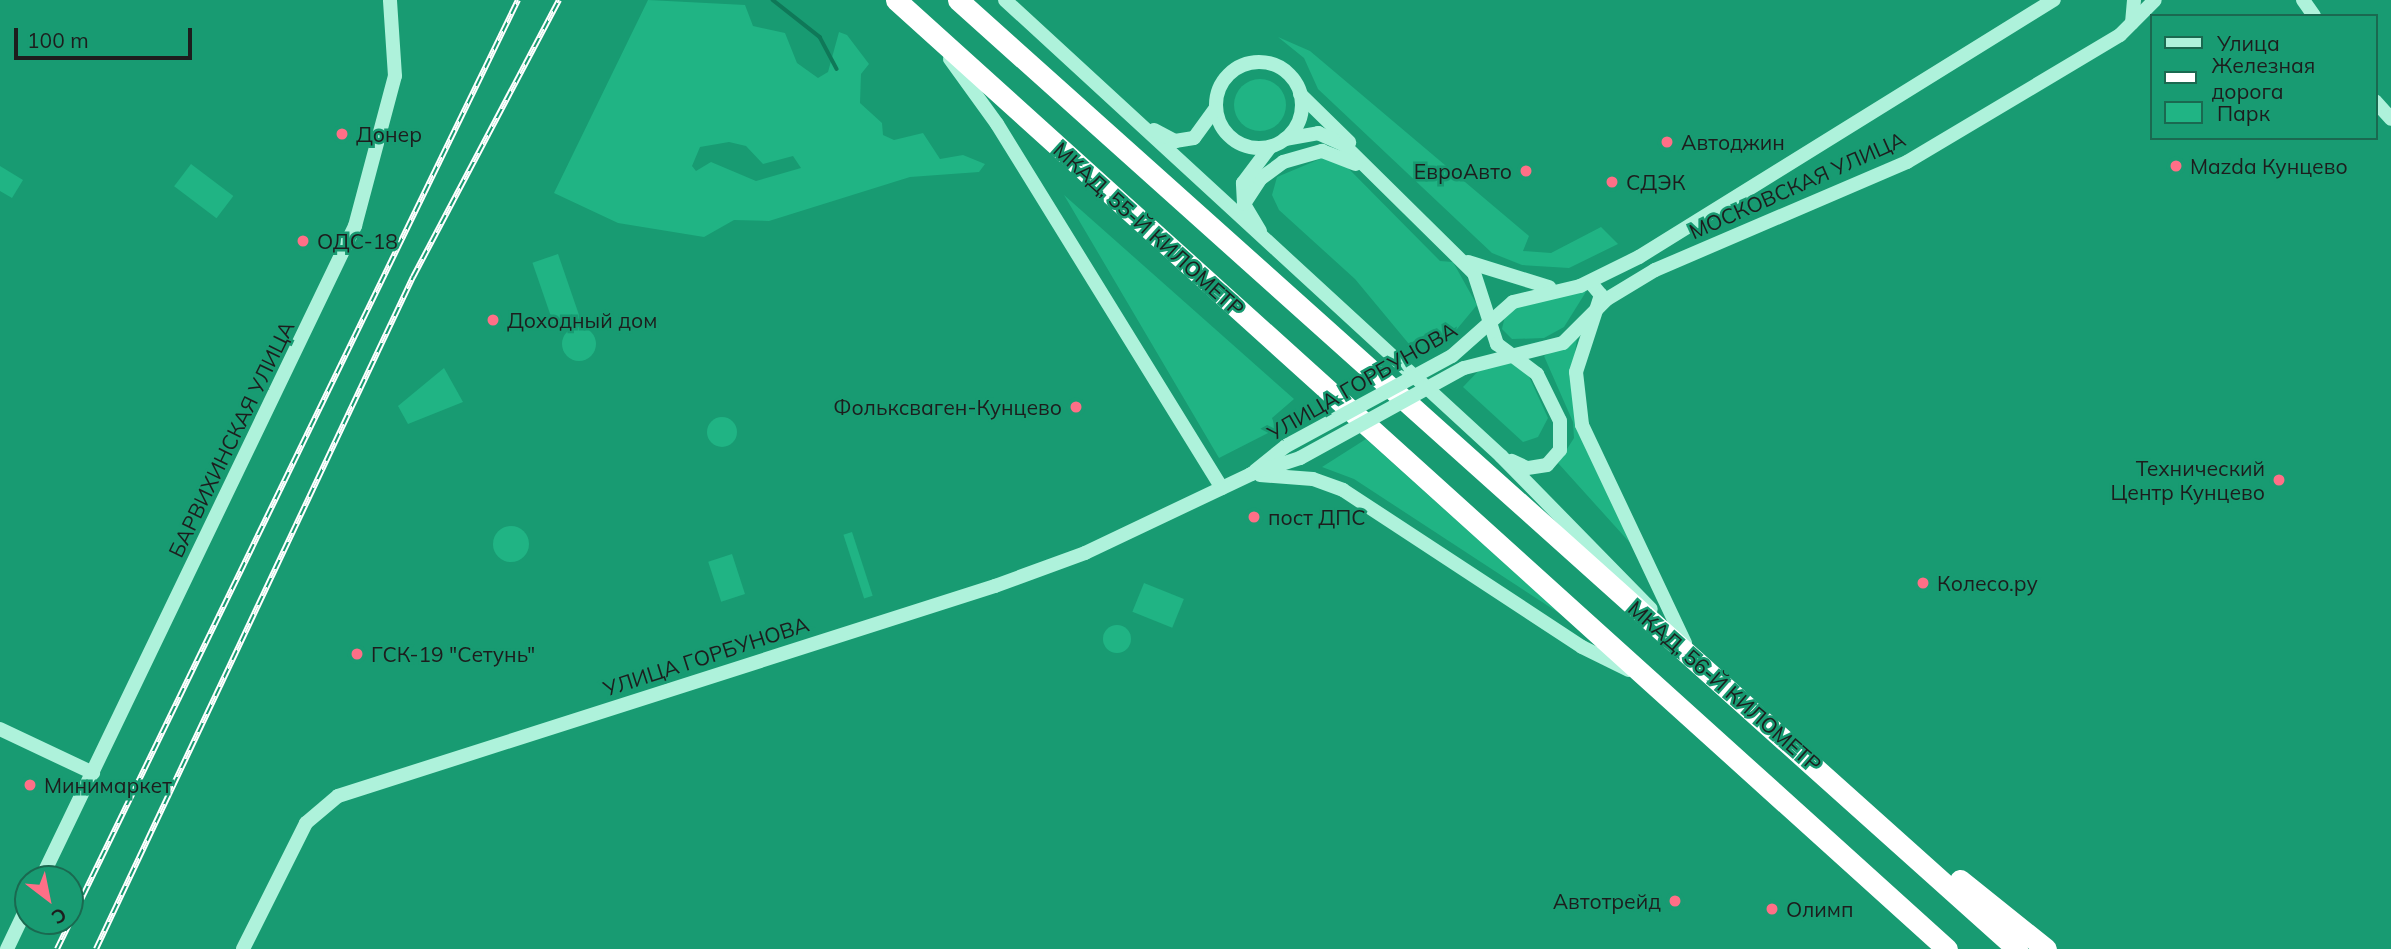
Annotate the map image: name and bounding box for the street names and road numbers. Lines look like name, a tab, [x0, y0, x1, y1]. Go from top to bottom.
street label: МОСКОВСКАЯ УЛИЦА	[1685, 126, 1909, 244]
street label: МКАД, 55-Й КИЛОМЕТР	[1049, 137, 1249, 321]
street label: УЛИЦА ГОРБУНОВА	[1263, 316, 1461, 446]
street label: БАРВИХИНСКАЯ УЛИЦА	[163, 317, 299, 561]
street label: МКАД, 56-Й КИЛОМЕТР	[1623, 595, 1827, 777]
street label: УЛИЦА ГОРБУНОВА	[600, 611, 812, 701]

